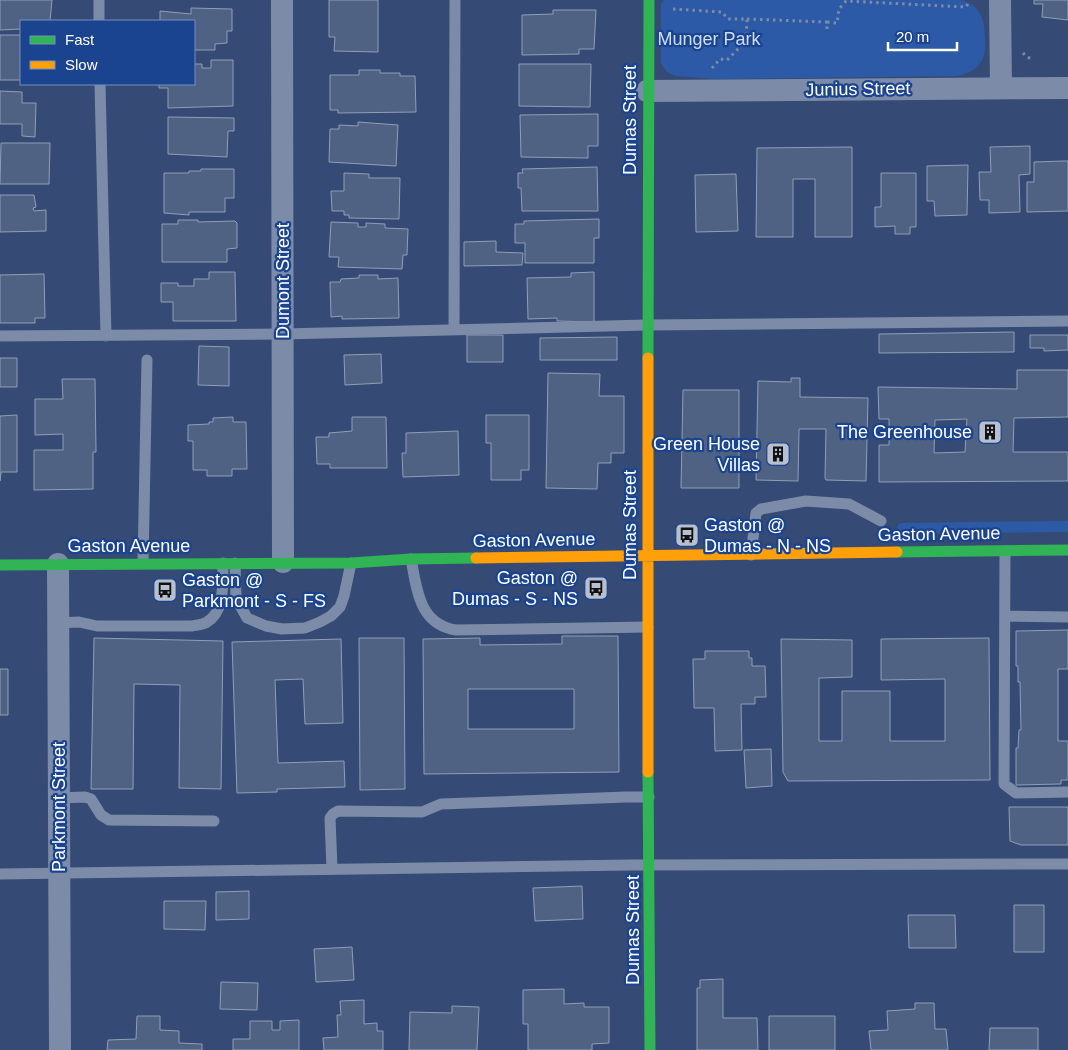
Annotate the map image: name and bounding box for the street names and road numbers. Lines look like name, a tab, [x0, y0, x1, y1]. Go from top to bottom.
street label: Dumas Street	[620, 65, 640, 175]
street label: Junius Street	[805, 78, 911, 100]
street label: Dumont Street	[273, 223, 293, 339]
street label: Dumas Street	[620, 470, 640, 580]
street label: Gaston Avenue	[877, 523, 1001, 545]
street label: Gaston Avenue	[472, 529, 596, 551]
street label: Gaston Avenue	[68, 536, 190, 556]
street label: Parkmont Street	[49, 742, 69, 872]
street label: Dumas Street	[623, 875, 643, 985]

